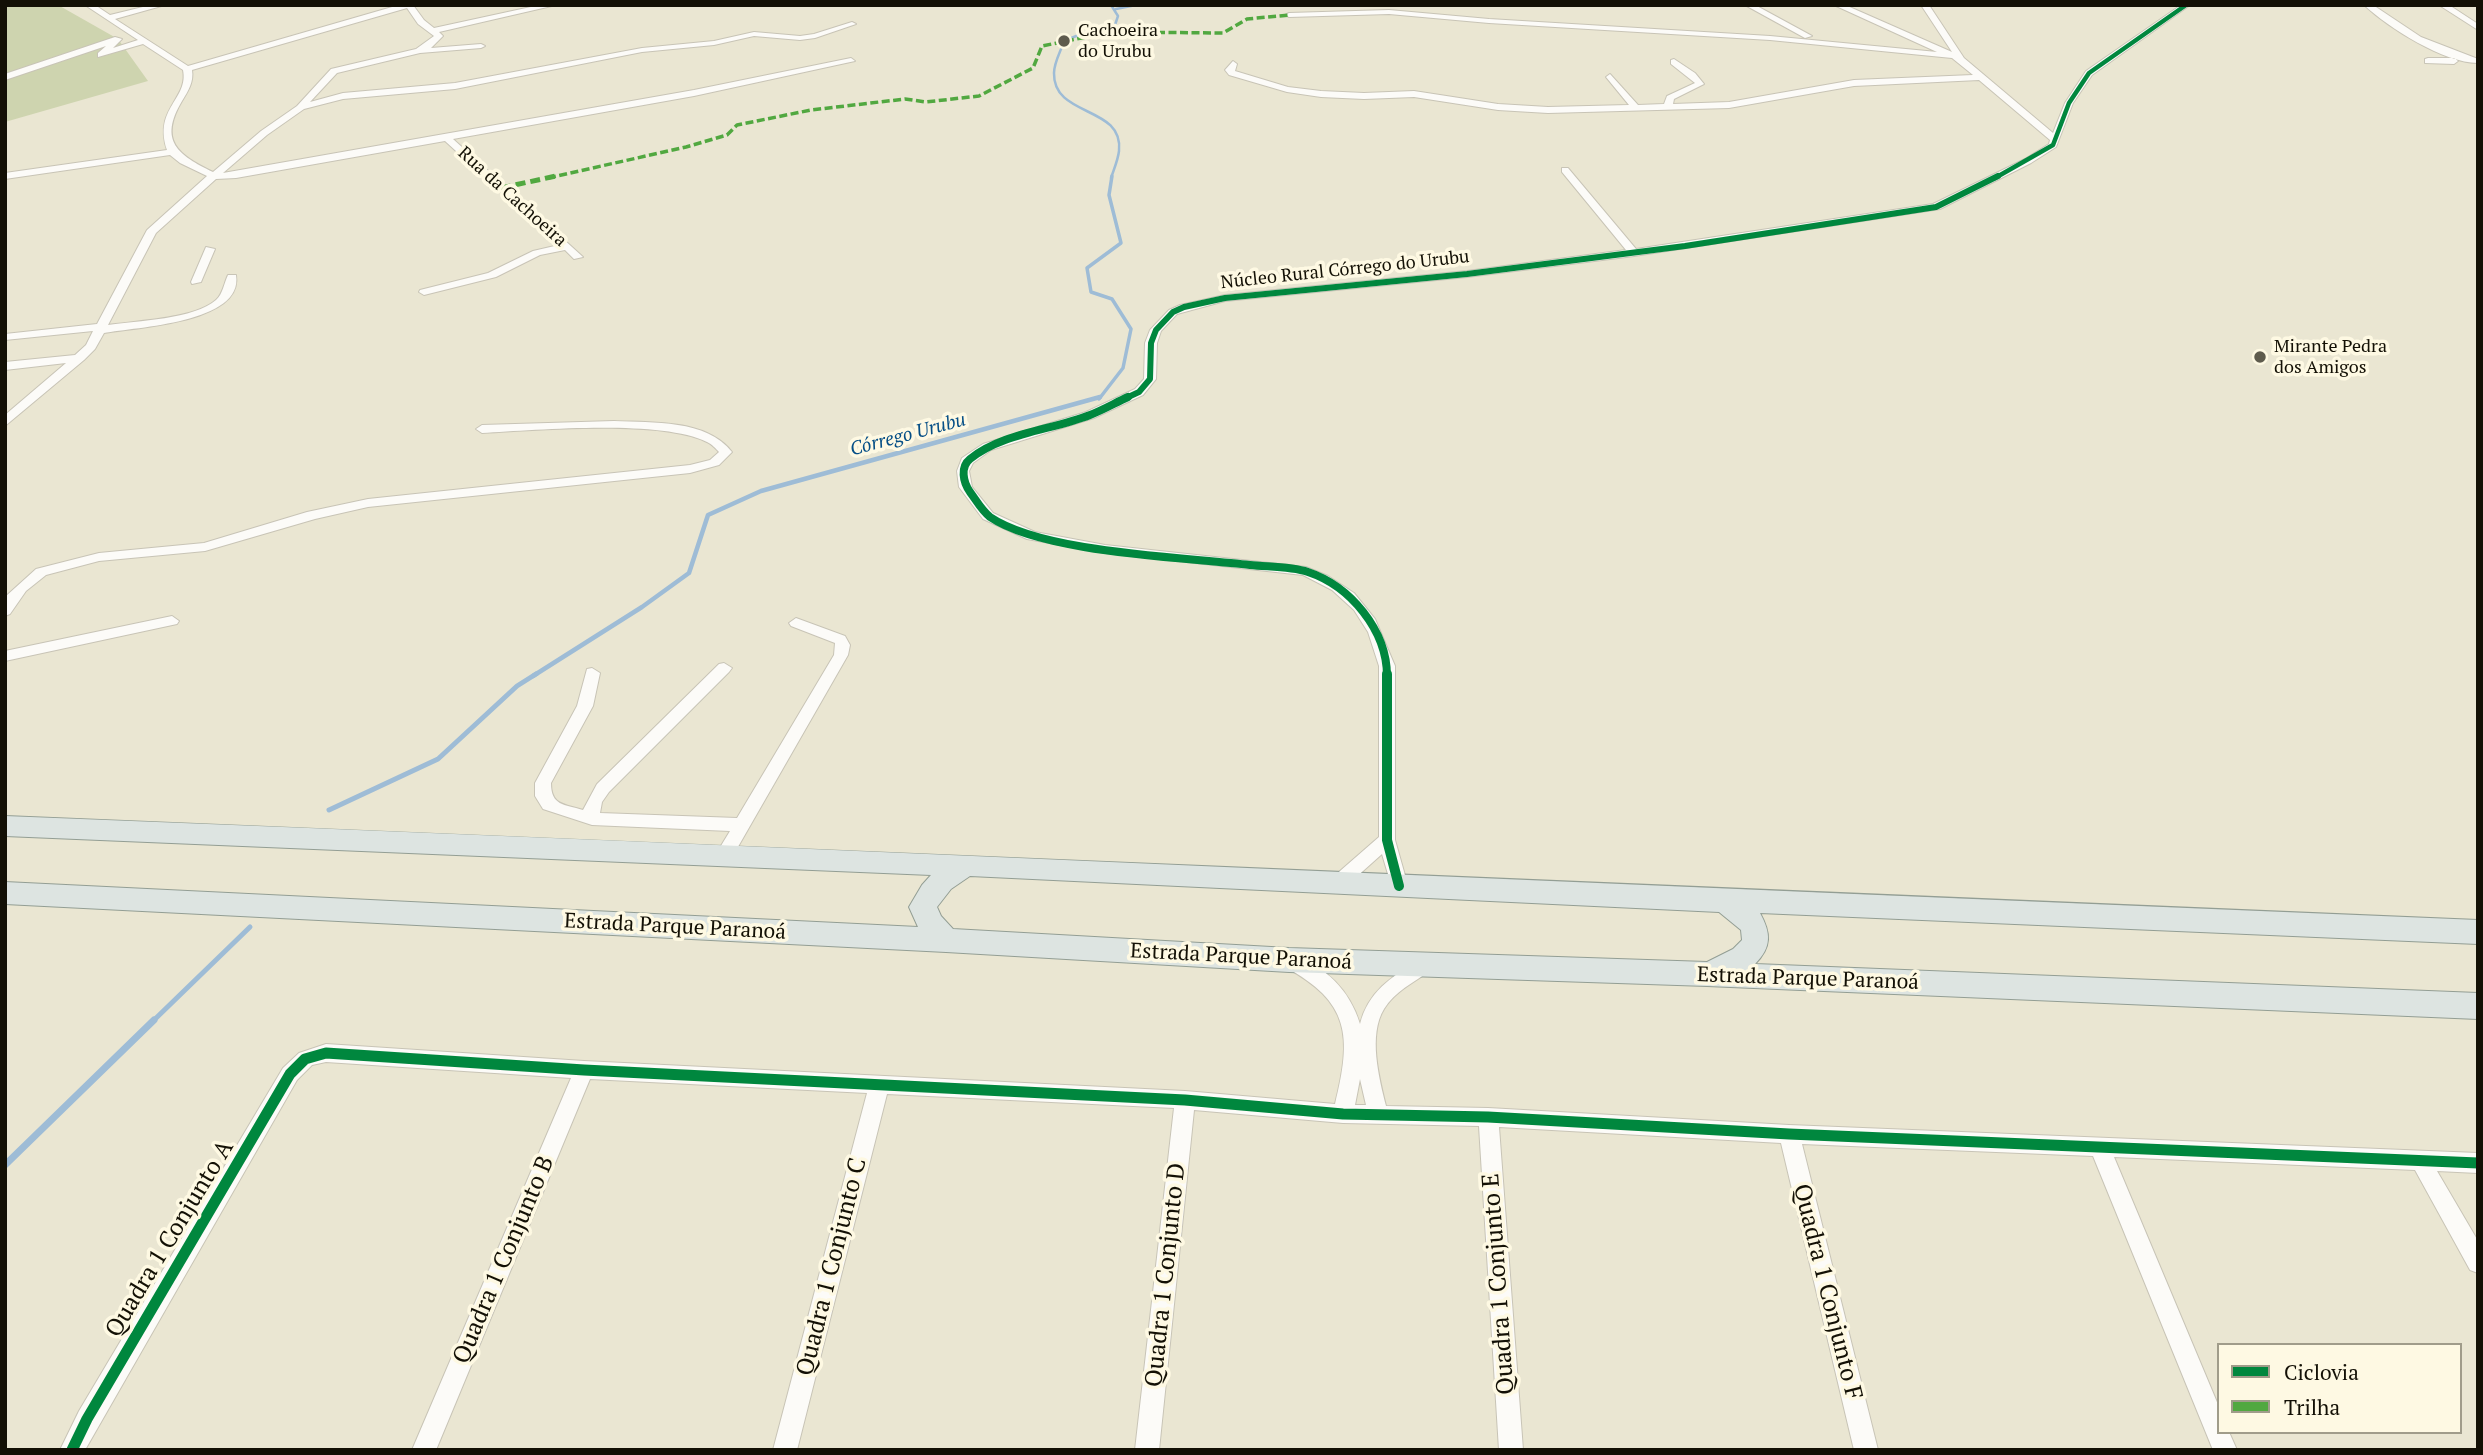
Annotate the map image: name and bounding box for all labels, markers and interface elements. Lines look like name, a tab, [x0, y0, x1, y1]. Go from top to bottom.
place label: Cachoeira do Urubu	[1078, 20, 1158, 62]
marker: Cachoeira do Urubu	[1056, 33, 1072, 49]
street label: Rua da Cachoeira	[453, 143, 571, 251]
street label: Núcleo Rural Córrego do Urubu	[1220, 246, 1470, 294]
place label: Mirante Pedra dos Amigos	[2274, 336, 2387, 378]
marker: Mirante Pedra dos Amigos	[2252, 349, 2268, 365]
water label: Córrego Urubu	[848, 409, 968, 461]
street label: Estrada Parque Paranoá	[563, 909, 787, 945]
street label: Estrada Parque Paranoá	[1129, 939, 1353, 975]
street label: Estrada Parque Paranoá	[1697, 963, 1919, 995]
street label: Quadra 1 Conjunto A	[100, 1135, 240, 1343]
street label: Quadra 1 Conjunto B	[447, 1152, 561, 1368]
street label: Quadra 1 Conjunto C	[791, 1155, 873, 1379]
street label: Quadra 1 Conjunto D	[1140, 1162, 1192, 1388]
street label: Quadra 1 Conjunto E	[1477, 1172, 1521, 1396]
street label: Quadra 1 Conjunto F	[1786, 1181, 1868, 1403]
legend	[2217, 1343, 2462, 1434]
text: Ciclovia	[2284, 1358, 2359, 1386]
text: Trilha	[2284, 1393, 2340, 1421]

